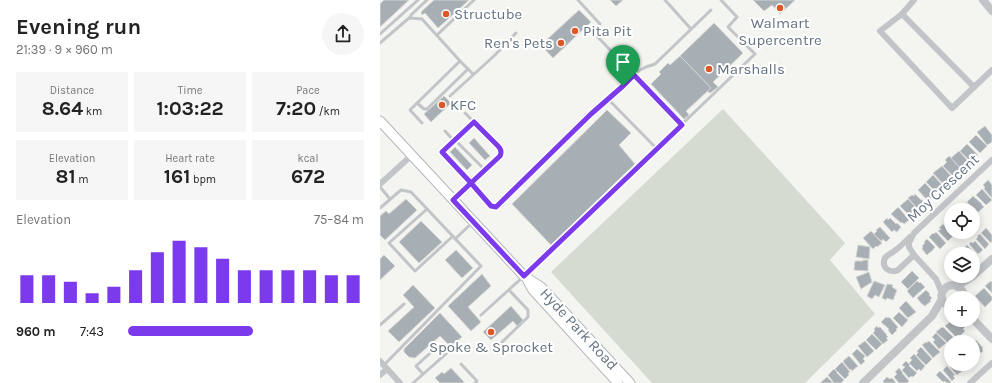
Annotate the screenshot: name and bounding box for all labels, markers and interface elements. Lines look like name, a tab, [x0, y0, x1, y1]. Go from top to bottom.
marker: Walmart Supercentre	[775, 3, 785, 13]
place label: Structube	[454, 5, 522, 23]
marker: Structube	[441, 9, 451, 19]
button: share	[322, 13, 364, 55]
text: Evening run	[16, 14, 141, 40]
place label: Walmart Supercentre	[738, 14, 822, 49]
place label: Pita Pit	[583, 22, 632, 40]
marker: Pita Pit	[570, 26, 580, 36]
place label: Ren's Pets	[484, 34, 553, 52]
marker: Ren's Pets	[556, 38, 566, 48]
text: 21:39 · 9 × 960 m	[16, 42, 113, 57]
pin	[606, 45, 640, 86]
icon: arrive	[612, 51, 634, 73]
place label: Marshalls	[717, 60, 785, 78]
marker: Marshalls	[704, 64, 714, 74]
text: Distance	[50, 84, 94, 97]
text: Time	[178, 84, 202, 97]
text: Pace	[296, 84, 320, 97]
place label: KFC	[450, 96, 476, 114]
text: 8.64	[42, 97, 83, 120]
text: 1:03:22	[156, 97, 224, 120]
text: 7:20	[276, 97, 316, 120]
marker: KFC	[437, 100, 447, 110]
text: km	[83, 105, 102, 118]
text: /km	[316, 105, 340, 118]
street label: Moy Crescent	[903, 150, 983, 226]
text: Elevation	[49, 152, 95, 165]
text: Heart rate	[165, 152, 215, 165]
text: kcal	[297, 152, 319, 165]
text: 81	[56, 165, 76, 188]
text: 161	[164, 165, 190, 188]
text: 672	[291, 165, 325, 188]
text: m	[76, 173, 88, 186]
text: bpm	[190, 173, 216, 186]
map controls	[944, 203, 980, 371]
button: locate	[944, 203, 980, 239]
text: Elevation	[16, 212, 71, 227]
text: 75–84 m	[314, 212, 364, 227]
button: layers	[944, 247, 980, 283]
street label: Hyde Park Road	[536, 284, 622, 374]
button: +	[944, 291, 980, 327]
text: 960 m	[16, 324, 56, 339]
text: 7:43	[80, 324, 104, 339]
marker: Spoke & Sprocket	[486, 327, 496, 337]
button: −	[944, 335, 980, 371]
place label: Spoke & Sprocket	[429, 338, 553, 356]

